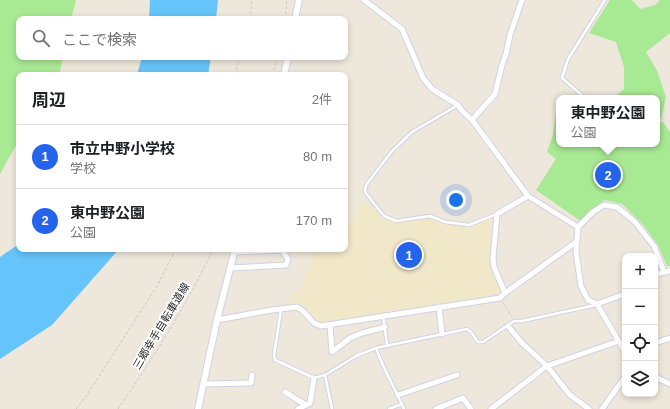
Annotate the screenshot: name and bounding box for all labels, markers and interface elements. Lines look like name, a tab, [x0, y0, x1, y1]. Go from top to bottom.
search box	[16, 16, 348, 60]
icon: search	[30, 27, 52, 49]
text: ここで検索	[62, 31, 137, 48]
text: 周辺	[32, 91, 66, 110]
text: 2件	[312, 92, 332, 107]
popup	[556, 95, 660, 147]
text: 東中野公園	[570, 104, 646, 121]
text: 公園	[570, 125, 597, 140]
text: 市立中野小学校	[70, 140, 175, 157]
text: 1	[41, 149, 49, 164]
text: 80 m	[303, 149, 332, 164]
pin: 2	[595, 160, 621, 190]
text: 学校	[70, 161, 96, 176]
your location	[446, 190, 466, 210]
text: 東中野公園	[70, 204, 145, 221]
text: 2	[41, 213, 49, 228]
text: 170 m	[296, 213, 332, 228]
text: 公園	[70, 225, 96, 240]
pin: 1	[396, 240, 422, 270]
map controls	[622, 253, 658, 397]
button: +	[622, 253, 658, 289]
street label: 三郷幸手自転車道線	[130, 280, 192, 372]
button: −	[622, 289, 658, 325]
button: locate	[622, 325, 658, 361]
button: layers	[622, 361, 658, 397]

